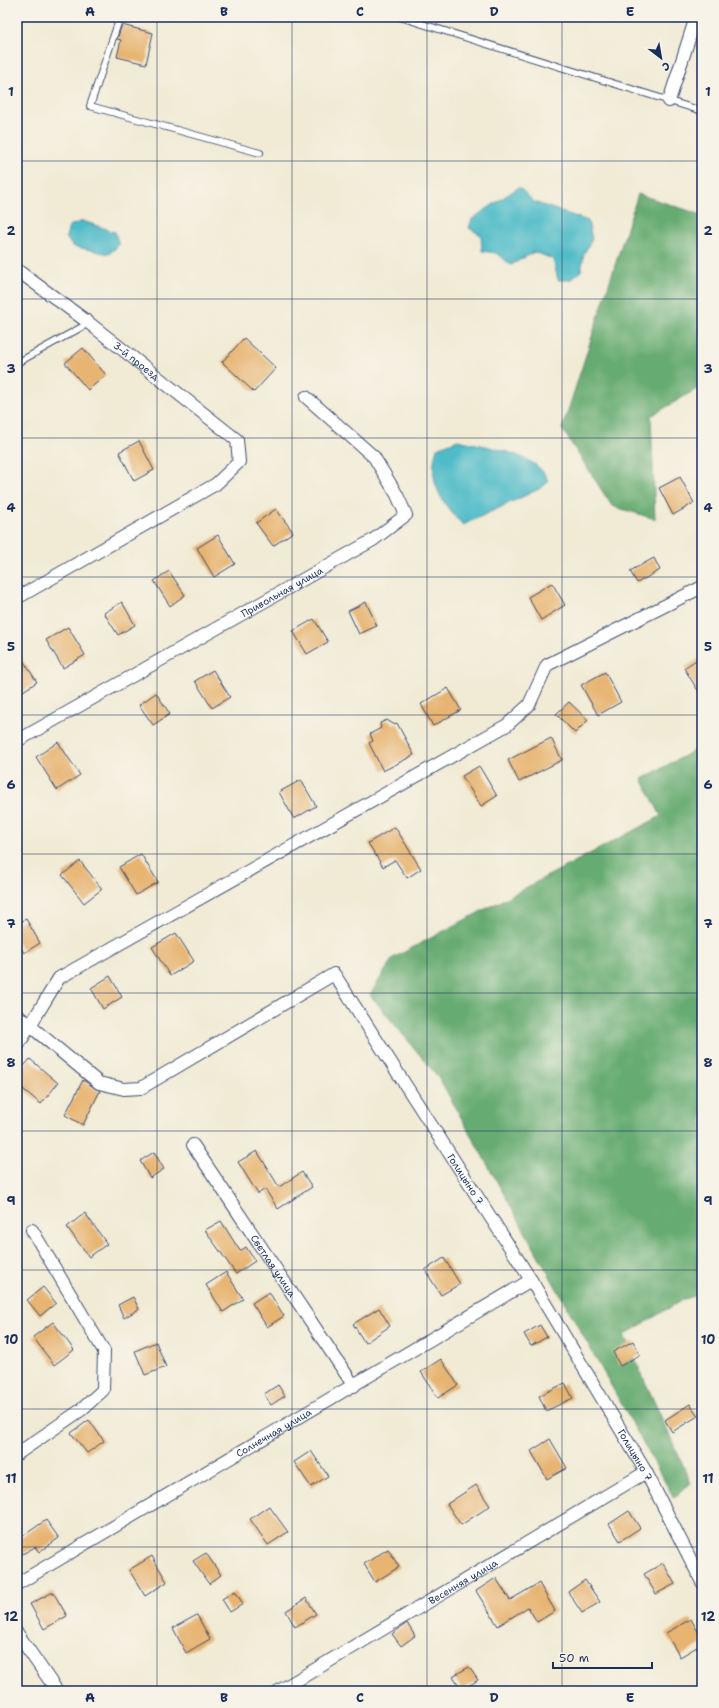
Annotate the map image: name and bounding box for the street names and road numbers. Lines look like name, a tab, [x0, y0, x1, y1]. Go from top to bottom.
street label: 3-й проезд	[111, 339, 162, 384]
street label: Привольная улица	[239, 563, 326, 620]
street label: Голицыно 7	[444, 1151, 487, 1207]
street label: Светлая улица	[248, 1232, 299, 1300]
street label: Солнечная улица	[234, 1405, 314, 1460]
street label: Голицыно 7	[615, 1427, 655, 1483]
street label: Весенняя улица	[426, 1556, 501, 1607]

